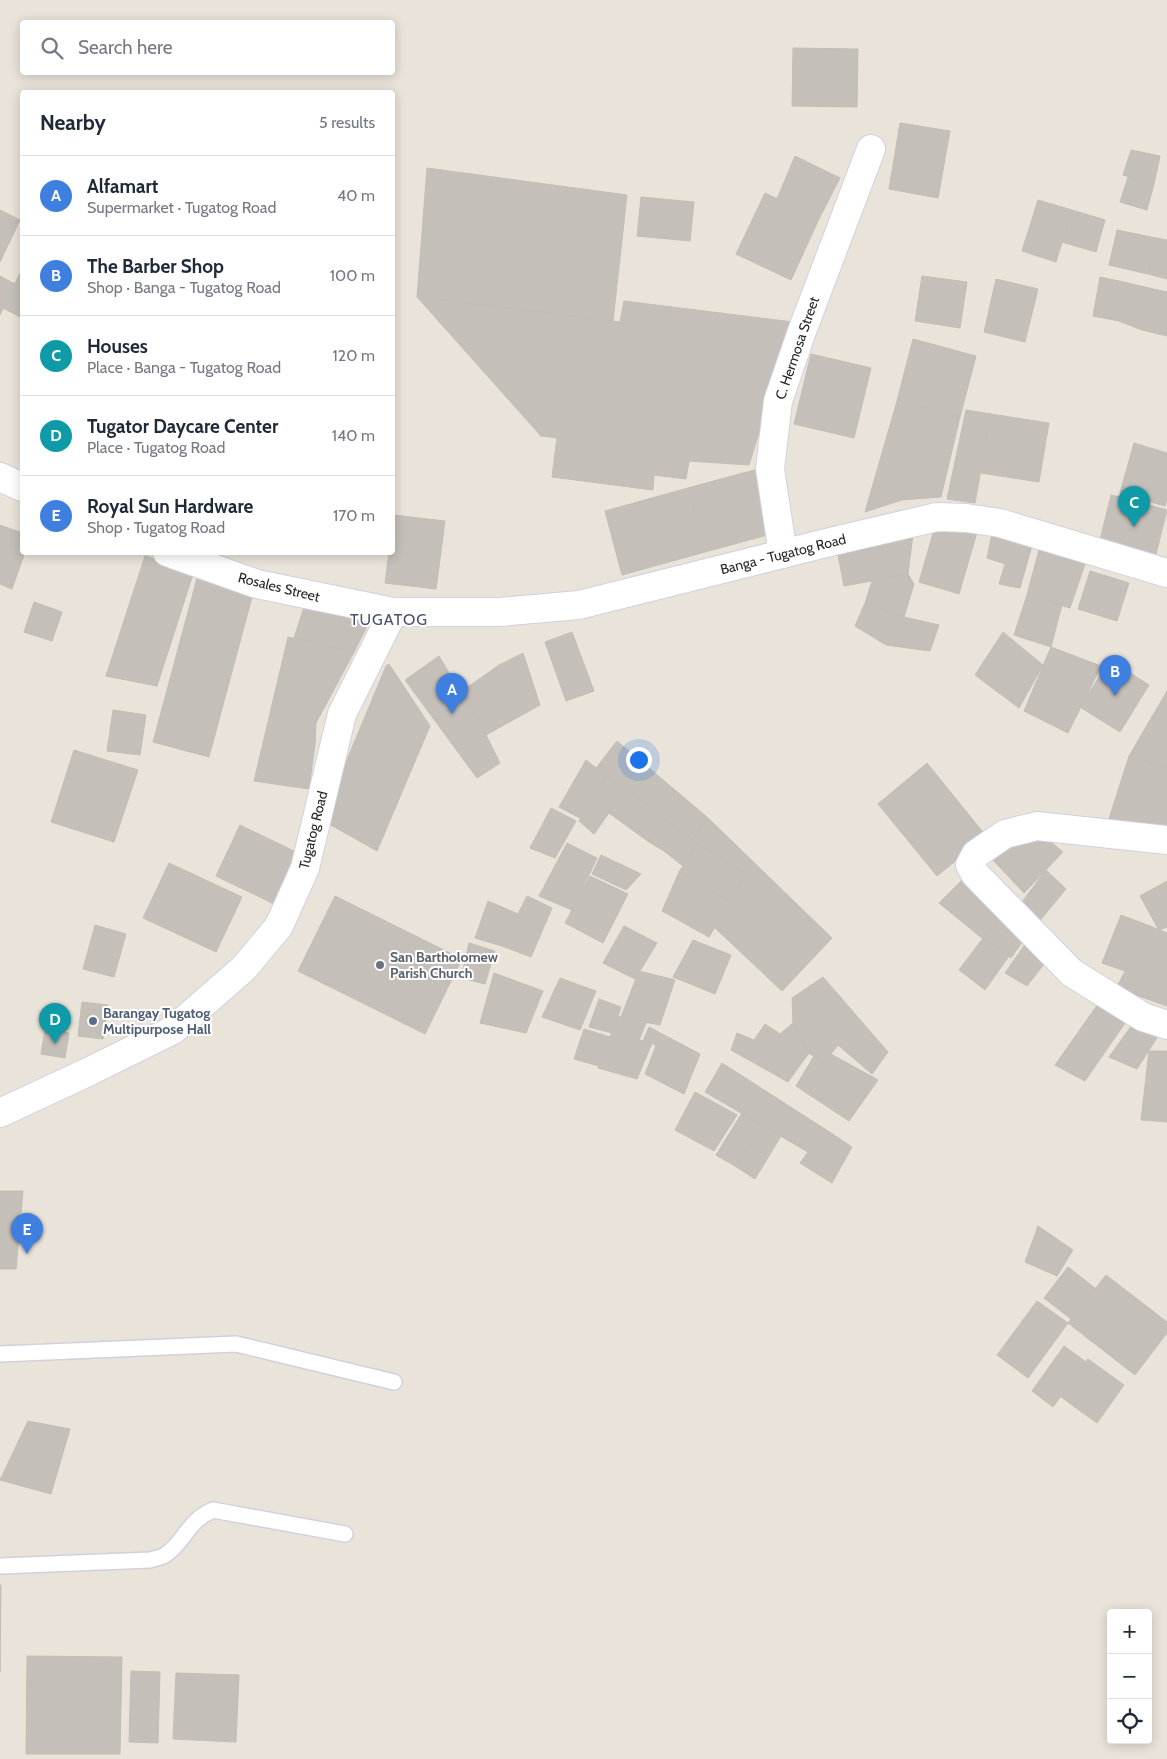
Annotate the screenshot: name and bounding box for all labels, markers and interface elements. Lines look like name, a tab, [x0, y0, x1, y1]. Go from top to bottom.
search box	[20, 20, 395, 75]
icon: search	[38, 34, 66, 62]
text: Search here	[78, 36, 172, 59]
text: Nearby	[40, 110, 106, 135]
text: 5 results	[319, 113, 375, 132]
text: Alfamart	[87, 175, 158, 198]
text: A	[51, 186, 61, 205]
text: 40 m	[337, 186, 375, 205]
text: Supermarket · Tugatog Road	[87, 198, 276, 217]
text: The Barber Shop	[87, 255, 224, 278]
text: B	[51, 266, 61, 285]
text: 100 m	[330, 266, 375, 285]
text: Shop · Banga - Tugatog Road	[87, 278, 281, 297]
street label: C. Hermosa Street	[771, 294, 823, 402]
text: Houses	[87, 335, 148, 358]
text: C	[51, 346, 61, 365]
text: 120 m	[333, 346, 375, 365]
text: Place · Banga - Tugatog Road	[87, 358, 281, 377]
text: Tugator Daycare Center	[87, 415, 278, 438]
text: D	[50, 426, 62, 445]
text: 140 m	[332, 426, 375, 445]
text: Place · Tugatog Road	[87, 438, 225, 457]
pin: C	[1118, 486, 1150, 527]
text: Royal Sun Hardware	[87, 495, 253, 518]
text: E	[51, 506, 61, 525]
text: 170 m	[333, 506, 375, 525]
text: Shop · Tugatog Road	[87, 518, 225, 537]
street label: Banga - Tugatog Road	[718, 530, 848, 578]
street label: Rosales Street	[236, 568, 322, 606]
district label: TUGATOG	[350, 610, 428, 629]
pin: B	[1099, 655, 1131, 696]
pin: A	[436, 673, 468, 714]
your location	[626, 747, 652, 773]
street label: Tugatog Road	[295, 789, 331, 871]
place label: San Bartholomew Parish Church	[390, 948, 499, 982]
marker: San Bartholomew Parish Church	[374, 959, 386, 971]
pin: D	[39, 1003, 71, 1044]
place label: Barangay Tugatog Multipurpose Hall	[103, 1004, 211, 1038]
marker: Barangay Tugatog Multipurpose Hall	[87, 1015, 99, 1027]
pin: E	[11, 1213, 43, 1254]
map controls	[1107, 1609, 1152, 1744]
button: +	[1107, 1609, 1152, 1654]
button: −	[1107, 1654, 1152, 1699]
button: locate	[1107, 1699, 1152, 1744]

